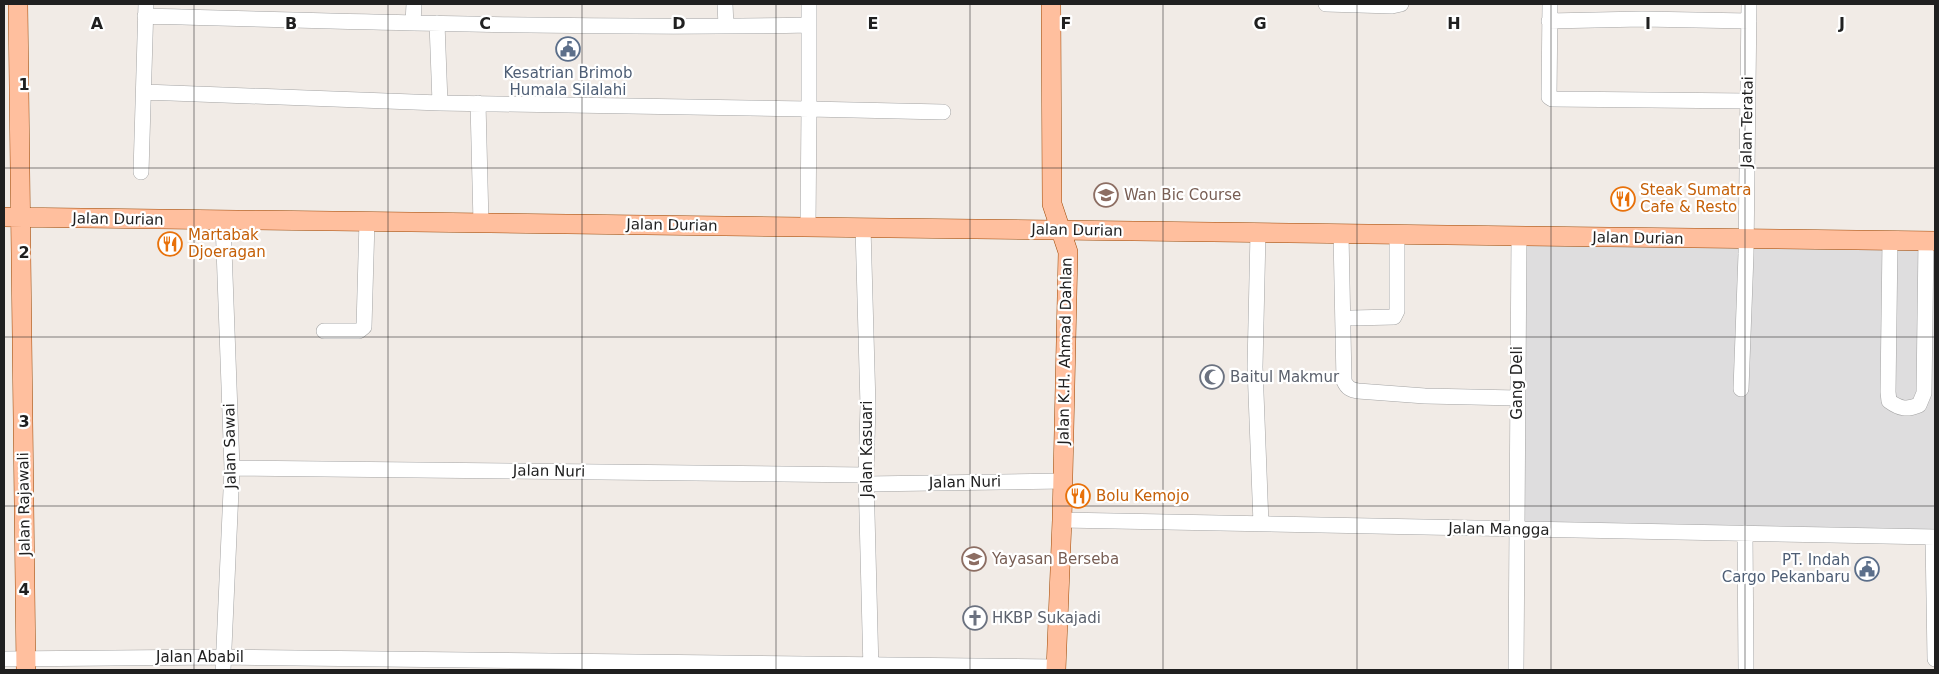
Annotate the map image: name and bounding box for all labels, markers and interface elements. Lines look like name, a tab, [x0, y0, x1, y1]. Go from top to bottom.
text: A	[91, 14, 104, 33]
text: B	[285, 14, 297, 33]
text: C	[479, 14, 491, 33]
text: D	[672, 14, 686, 33]
text: E	[868, 14, 878, 33]
text: F	[1061, 14, 1071, 33]
text: G	[1253, 14, 1267, 33]
text: H	[1447, 14, 1461, 33]
text: I	[1645, 14, 1651, 33]
text: J	[1838, 14, 1845, 33]
public building icon: Kesatrian Brimob Humala Silalahi	[555, 36, 581, 62]
place label: Kesatrian Brimob Humala Silalahi	[504, 64, 632, 99]
text: 1	[18, 75, 30, 94]
street label: Jalan Teratai	[1737, 76, 1757, 169]
place label: Steak Sumatra Cafe & Resto	[1640, 181, 1751, 216]
school or university icon: Wan Bic Course	[1093, 182, 1119, 208]
place label: Wan Bic Course	[1124, 186, 1241, 204]
restaurant icon: Steak Sumatra Cafe & Resto	[1610, 186, 1636, 212]
street label: Jalan Durian	[71, 209, 164, 229]
street label: Jalan Durian	[625, 215, 718, 235]
street label: Jalan Durian	[1030, 220, 1123, 240]
place label: Martabak Djoeragan	[188, 226, 266, 261]
street label: Jalan Durian	[1591, 228, 1684, 248]
restaurant icon: Martabak Djoeragan	[157, 231, 183, 257]
text: 2	[18, 243, 30, 262]
street label: Jalan K.H. Ahmad Dahlan	[1054, 257, 1076, 446]
street label: Gang Deli	[1508, 346, 1526, 420]
mosque icon: Baitul Makmur	[1199, 364, 1225, 390]
place label: Baitul Makmur	[1230, 368, 1340, 386]
street label: Jalan Kasuari	[858, 401, 876, 498]
street label: Jalan Sawai	[220, 403, 240, 490]
text: 3	[18, 412, 30, 431]
street label: Jalan Rajawali	[14, 452, 34, 557]
street label: Jalan Nuri	[512, 461, 585, 481]
street label: Jalan Nuri	[928, 472, 1001, 492]
restaurant icon: Bolu Kemojo	[1065, 483, 1091, 509]
place label: Bolu Kemojo	[1096, 487, 1189, 505]
street label: Jalan Mangga	[1447, 519, 1550, 539]
school or university icon: Yayasan Berseba	[961, 546, 987, 572]
place label: Yayasan Berseba	[991, 550, 1119, 568]
place label: PT. Indah Cargo Pekanbaru	[1722, 551, 1850, 586]
public building icon: PT. Indah Cargo Pekanbaru	[1854, 556, 1880, 582]
text: 4	[18, 580, 30, 599]
church icon: HKBP Sukajadi	[962, 605, 988, 631]
place label: HKBP Sukajadi	[992, 609, 1101, 627]
street label: Jalan Ababil	[155, 648, 244, 666]

